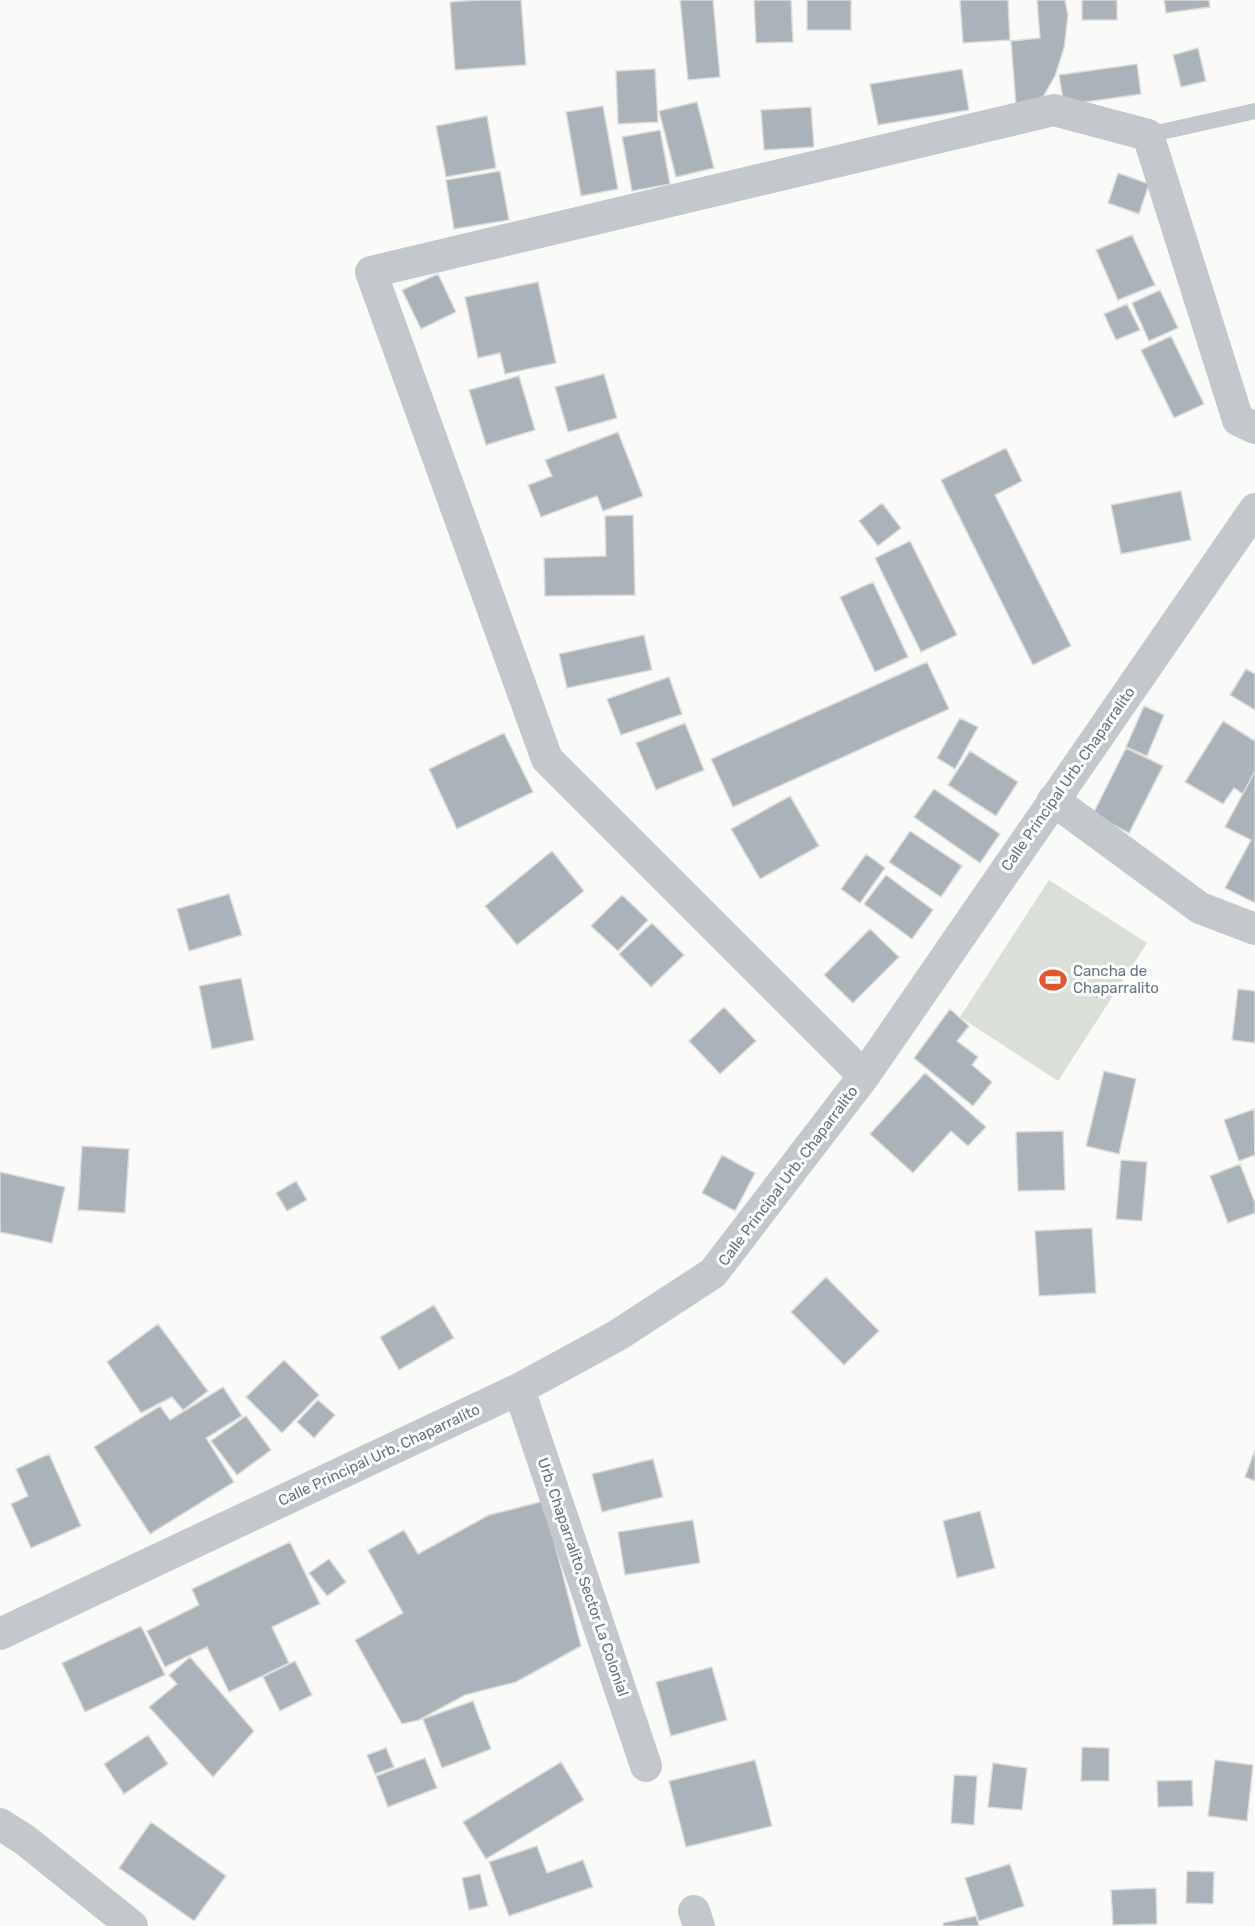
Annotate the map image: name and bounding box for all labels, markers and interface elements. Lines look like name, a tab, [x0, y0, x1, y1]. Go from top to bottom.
street label: Calle Principal Urb. Chaparralito	[997, 684, 1139, 874]
place label: Cancha de Chaparralito	[1073, 962, 1159, 997]
sports icon: Cancha de Chaparralito	[1038, 965, 1068, 995]
street label: Calle Principal Urb. Chaparralito	[714, 1083, 862, 1269]
street label: Calle Principal Urb. Chaparralito	[275, 1400, 483, 1510]
street label: Urb. Chaparralito, Sector La Colonial	[534, 1455, 632, 1699]

